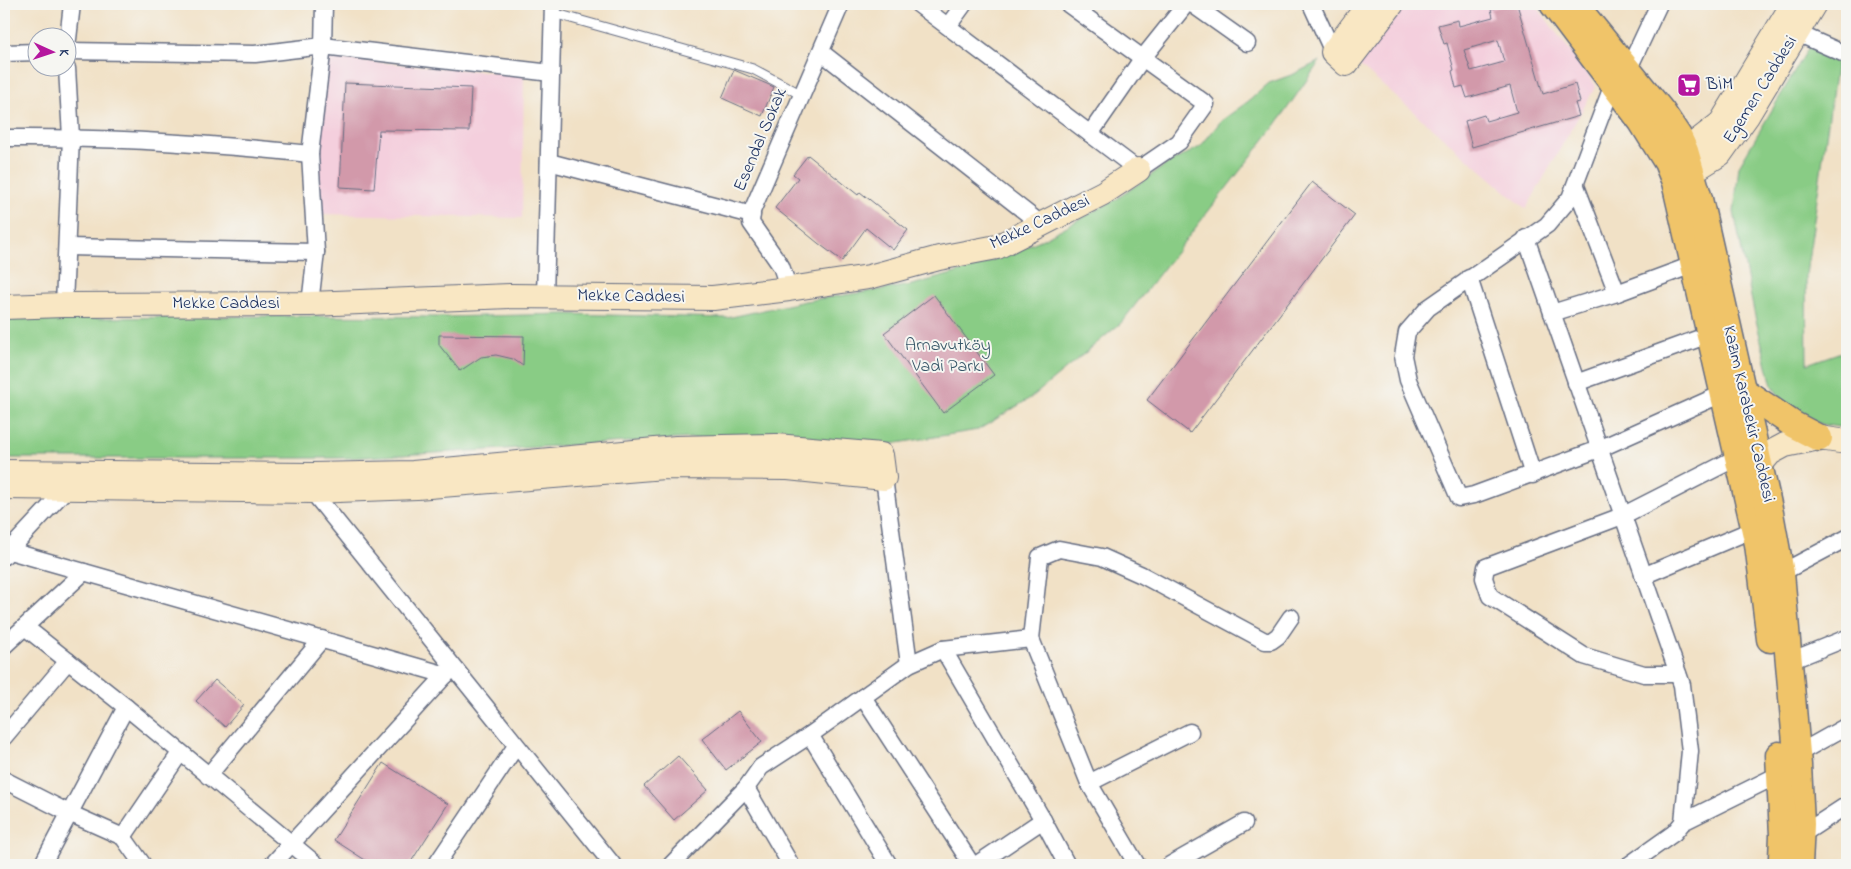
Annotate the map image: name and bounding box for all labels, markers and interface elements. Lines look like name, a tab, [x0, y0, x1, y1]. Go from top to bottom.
north arrow	[28, 28, 78, 78]
street label: Egemen Caddesi	[1717, 31, 1805, 149]
text: K	[53, 49, 74, 58]
supermarket icon: BİM	[1676, 72, 1702, 98]
place label: BİM	[1705, 72, 1733, 98]
street label: Esendal Sokak	[727, 84, 795, 196]
street label: Mekke Caddesi	[986, 188, 1094, 258]
street label: Mekke Caddesi	[577, 283, 685, 311]
street label: Mekke Caddesi	[172, 291, 280, 317]
street label: Kazım Karabekir Caddesi	[1715, 323, 1781, 505]
park label: Arnavutköy Vadi Parkı	[905, 333, 991, 380]

